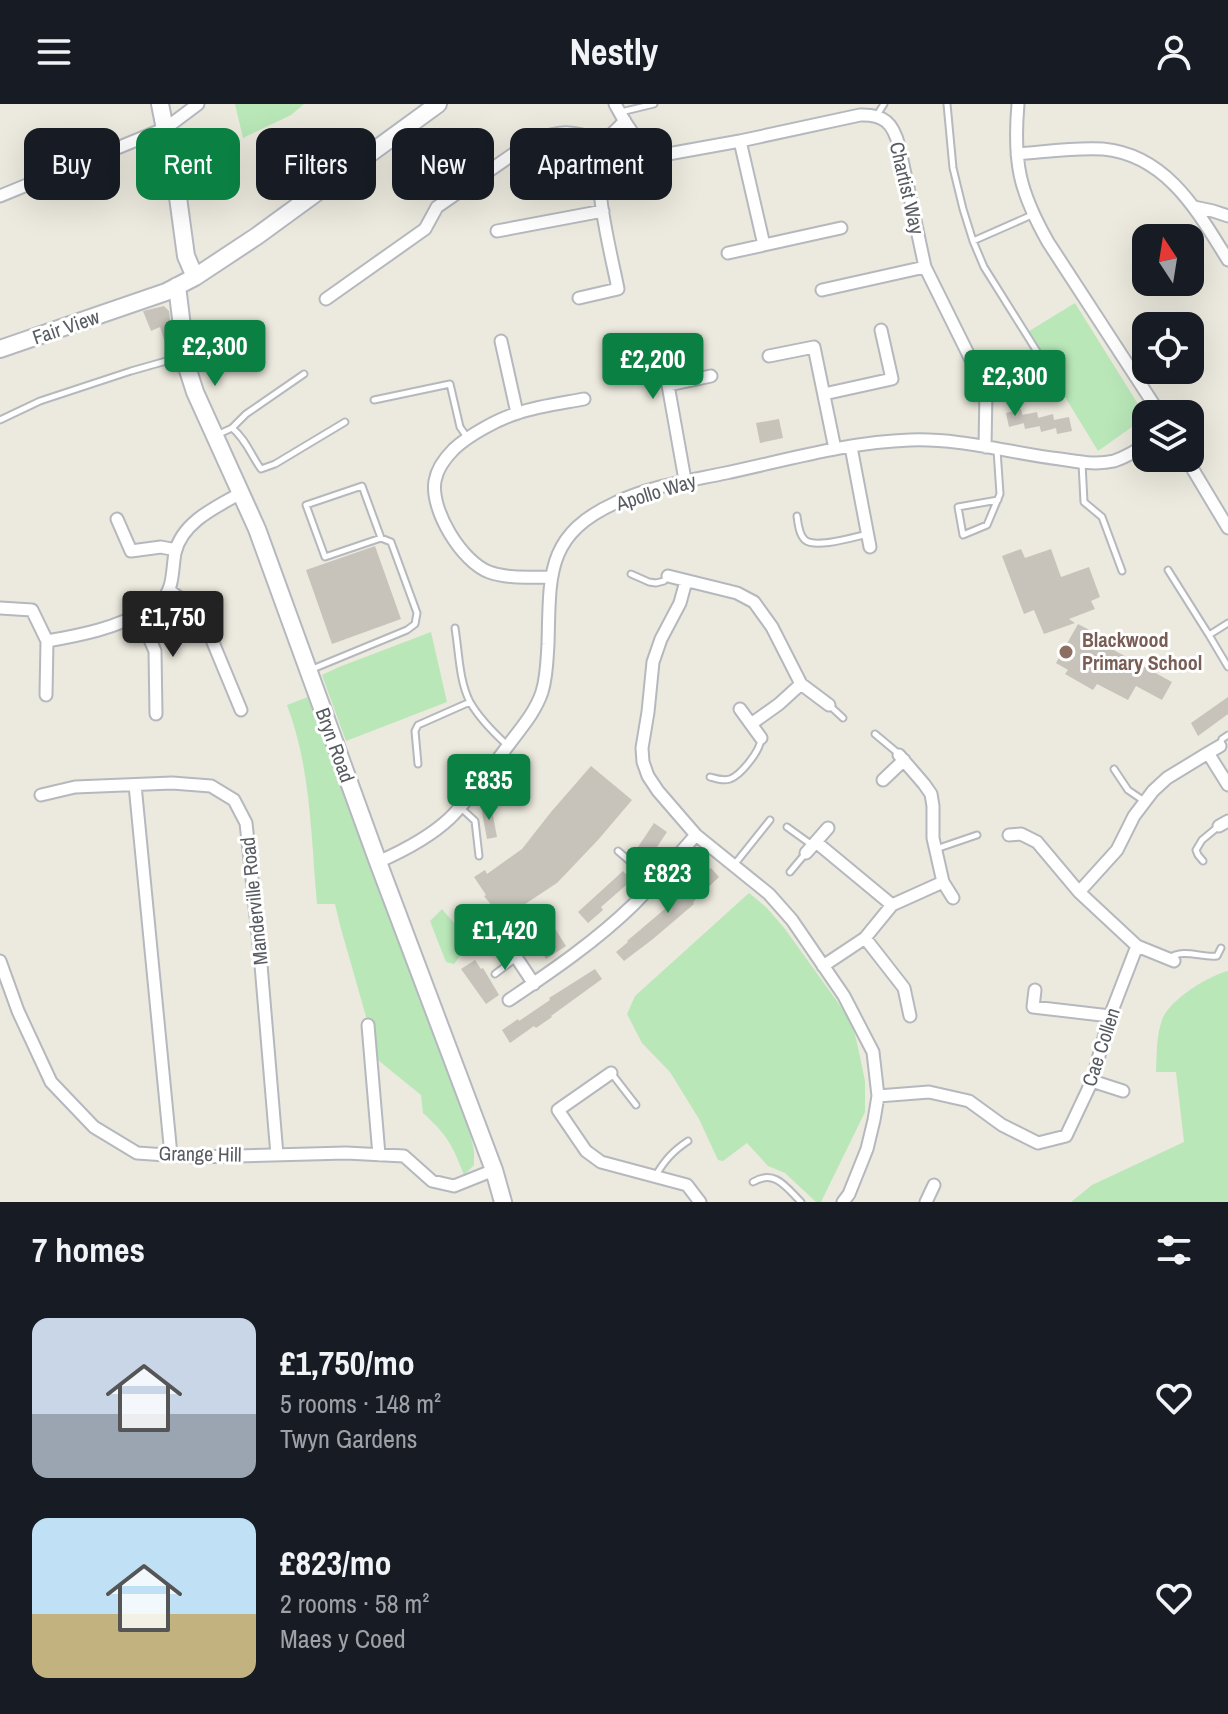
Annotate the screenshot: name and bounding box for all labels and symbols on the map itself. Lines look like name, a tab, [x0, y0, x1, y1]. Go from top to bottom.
street label: Chartist Way	[884, 139, 931, 238]
north arrow	[1132, 224, 1204, 296]
street label: Fair View	[29, 302, 103, 351]
pin: £2,300	[150, 320, 280, 388]
pin: £2,200	[588, 333, 718, 401]
pin: £2,300	[950, 350, 1080, 418]
street label: Apollo Way	[612, 466, 700, 517]
pin: £1,750	[108, 591, 238, 659]
place label: Blackwood Primary School	[1082, 626, 1202, 676]
marker: Blackwood Primary School	[1057, 643, 1075, 661]
street label: Bryn Road	[310, 704, 361, 786]
pin: £835	[442, 754, 536, 822]
street label: Manderville Road	[233, 836, 274, 966]
pin: £823	[621, 847, 715, 915]
pin: £1,420	[440, 904, 570, 972]
street label: Cae Collen	[1075, 1004, 1126, 1090]
street label: Grange Hill	[158, 1139, 242, 1168]

